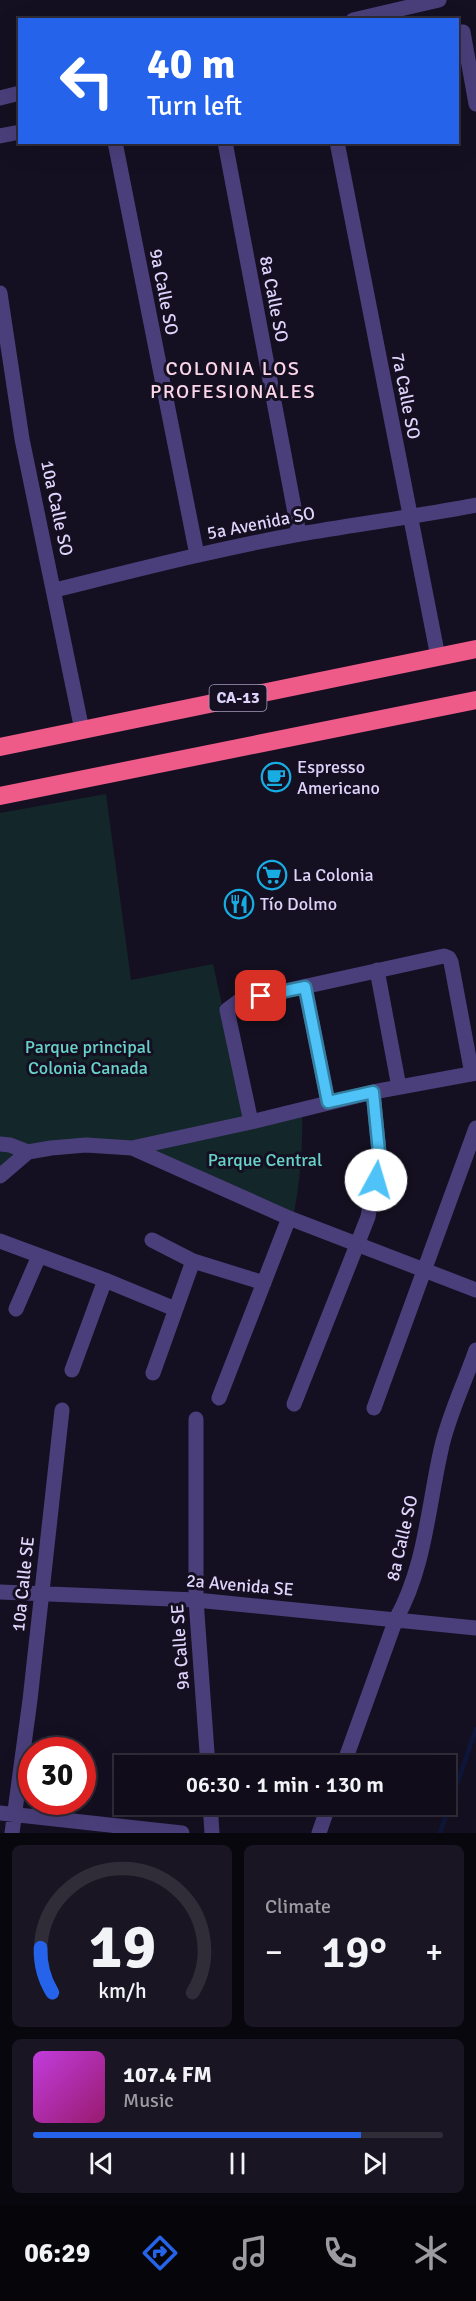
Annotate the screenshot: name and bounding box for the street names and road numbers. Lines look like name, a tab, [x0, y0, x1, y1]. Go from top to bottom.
street label: 9a Calle SO	[145, 247, 183, 337]
street label: 8a Calle SO	[255, 254, 293, 344]
street label: 7a Calle SO	[387, 351, 425, 441]
street label: 10a Calle SO	[36, 458, 78, 558]
street label: 5a Avenida SO	[205, 502, 317, 544]
road number: CA-13	[210, 685, 266, 711]
street label: 8a Calle SO	[381, 1493, 423, 1583]
street label: 10a Calle SE	[7, 1535, 39, 1633]
street label: 2a Avenida SE	[185, 1569, 295, 1601]
street label: 9a Calle SE	[166, 1603, 194, 1691]

